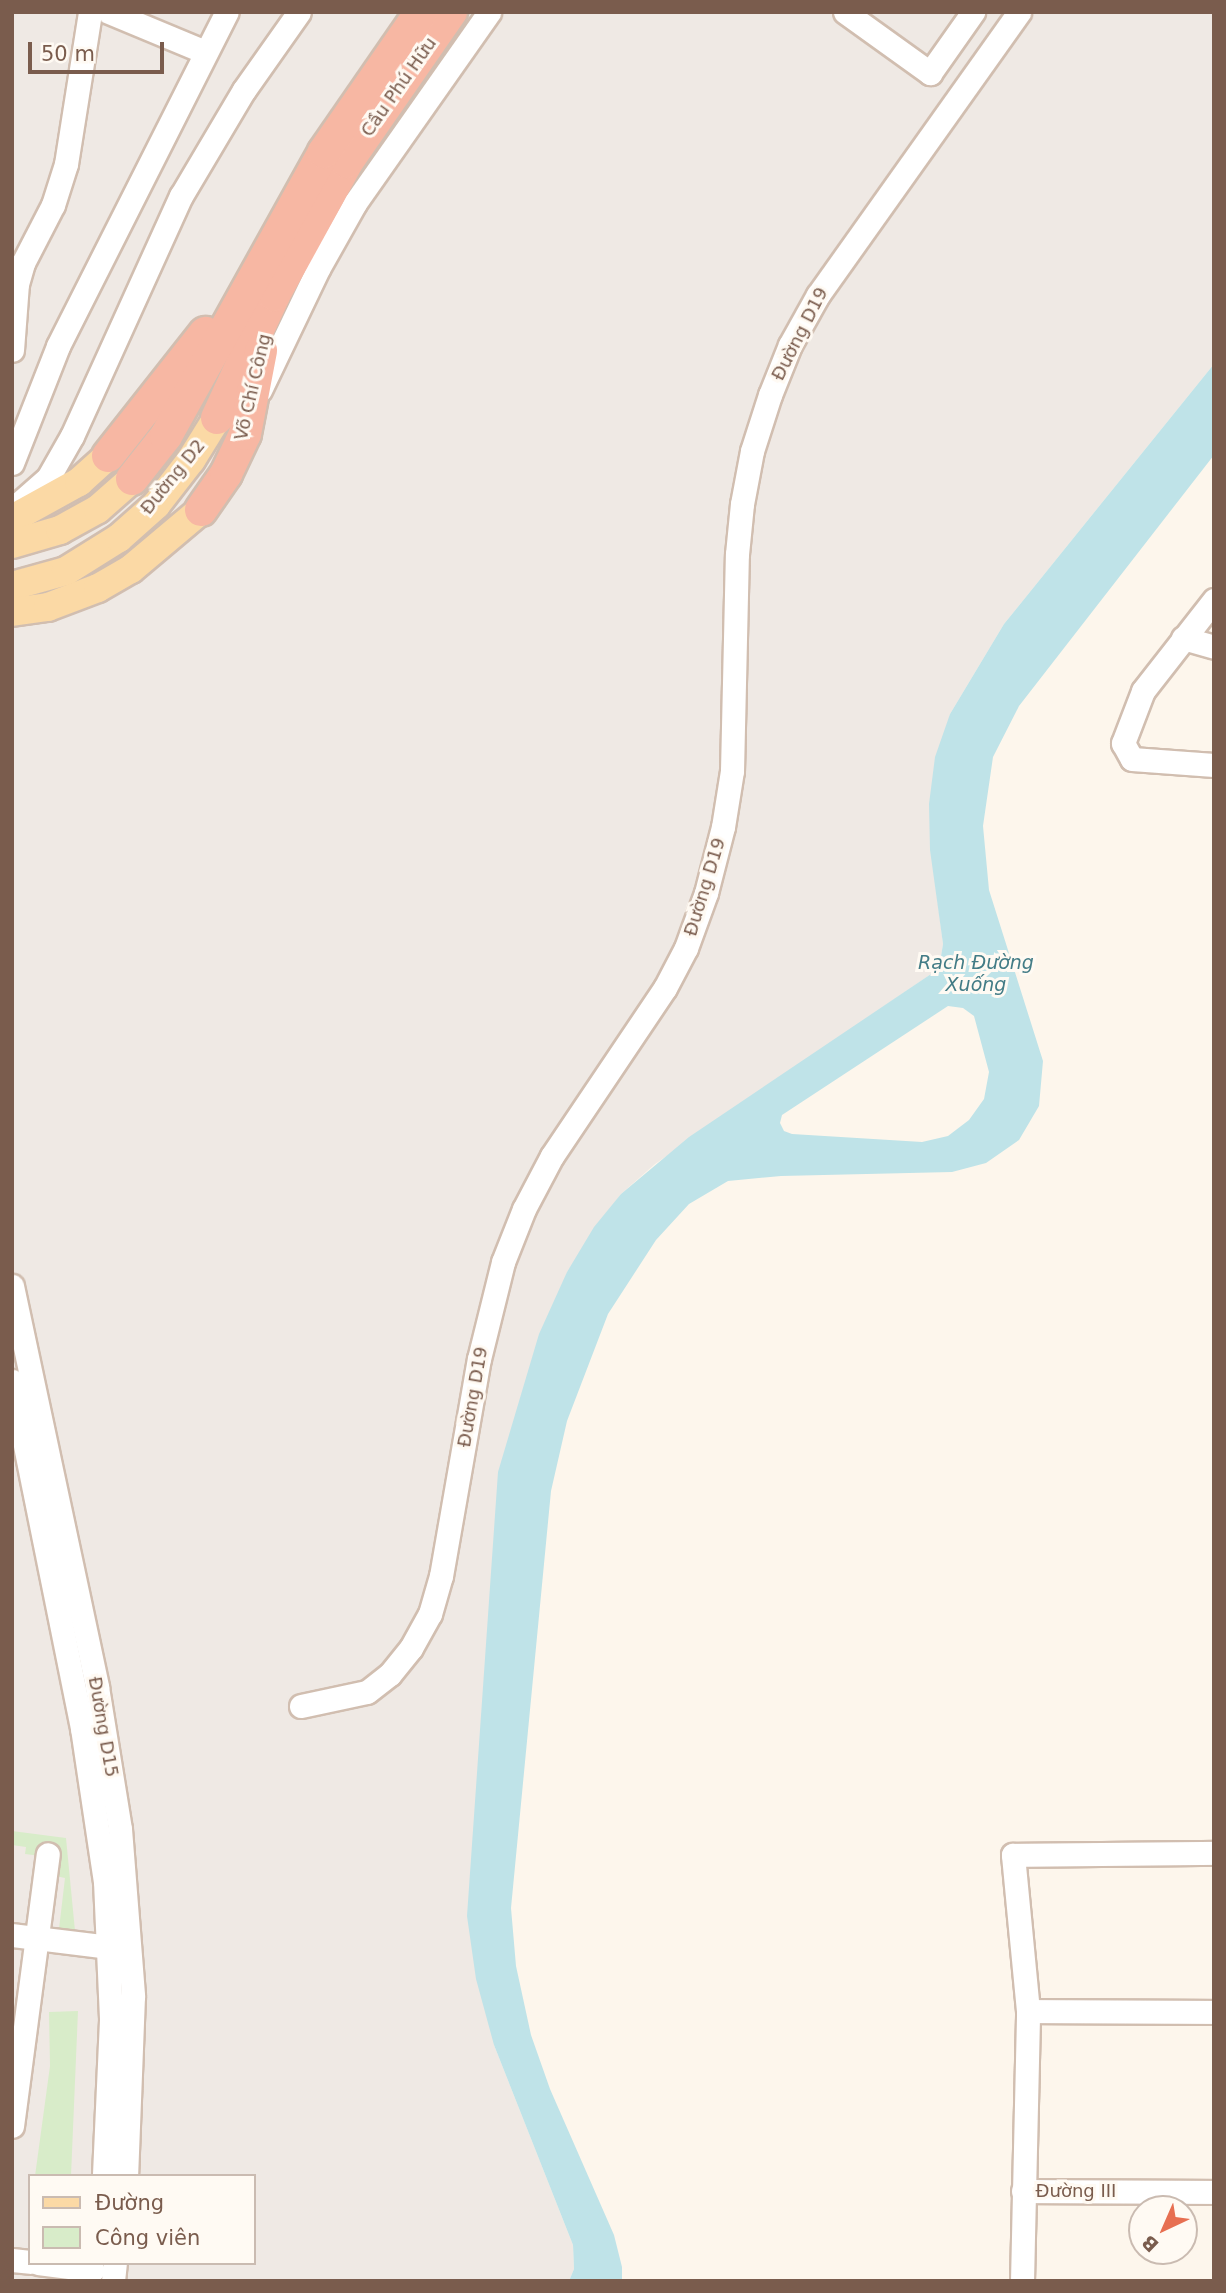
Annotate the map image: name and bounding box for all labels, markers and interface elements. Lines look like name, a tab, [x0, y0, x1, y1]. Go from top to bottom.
scale bar	[32, 28, 168, 72]
street label: Cầu Phú Hữu	[357, 33, 441, 141]
text: 50 m	[41, 42, 95, 66]
street label: Đường D19	[767, 284, 833, 384]
street label: Võ Chí Công	[230, 332, 276, 442]
street label: Đường D2	[136, 435, 210, 519]
street label: Đường D19	[680, 835, 730, 939]
water label: Rạch Đường Xuống	[918, 952, 1034, 996]
street label: Đường D19	[454, 1345, 492, 1449]
street label: Đường D15	[84, 1675, 122, 1779]
legend	[28, 2174, 256, 2265]
street label: Đường III	[1036, 2180, 1116, 2202]
text: Đường	[95, 2191, 164, 2215]
north arrow	[1128, 2195, 1198, 2265]
text: Công viên	[95, 2226, 200, 2250]
text: B	[1137, 2231, 1163, 2257]

